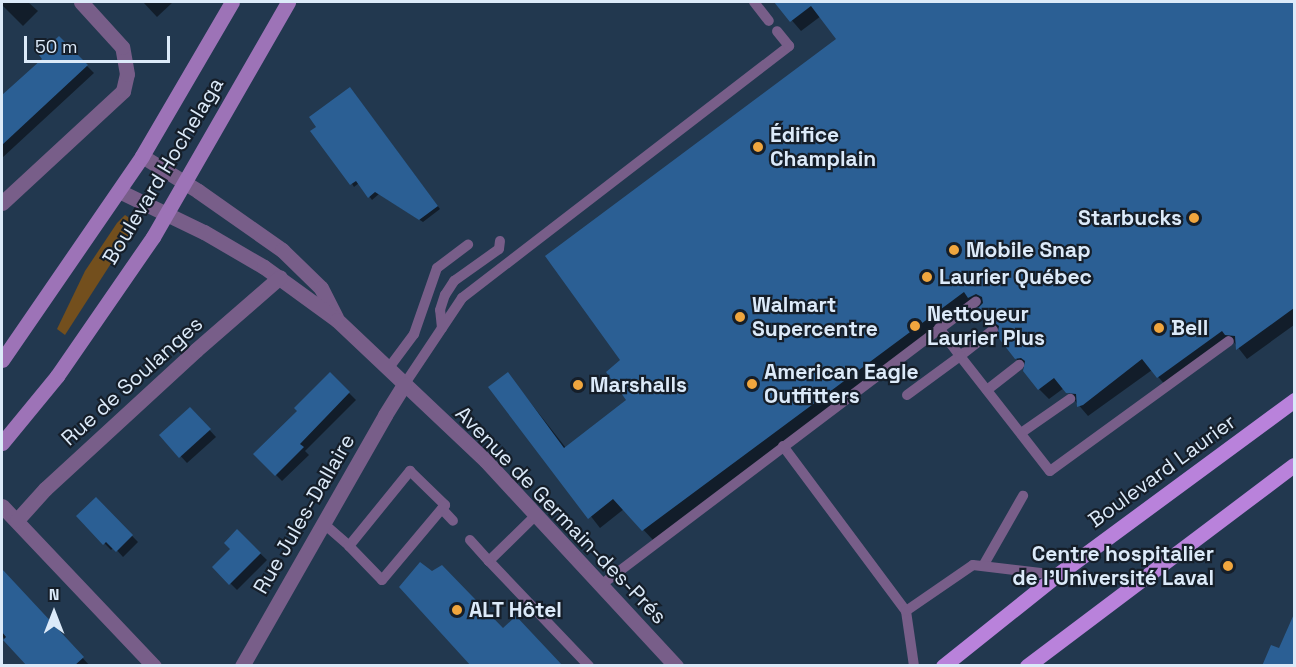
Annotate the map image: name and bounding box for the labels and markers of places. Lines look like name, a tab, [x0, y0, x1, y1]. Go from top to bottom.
place label: Édifice Champlain	[770, 122, 876, 172]
marker: Édifice Champlain	[751, 140, 765, 154]
place label: Starbucks	[1078, 205, 1182, 231]
marker: Starbucks	[1187, 211, 1201, 225]
place label: Mobile Snap	[966, 237, 1091, 263]
marker: Mobile Snap	[947, 243, 961, 257]
place label: Laurier Québec	[939, 264, 1092, 290]
marker: Laurier Québec	[920, 270, 934, 284]
place label: Walmart Supercentre	[752, 292, 878, 342]
place label: Nettoyeur Laurier Plus	[927, 301, 1045, 351]
marker: Walmart Supercentre	[733, 310, 747, 324]
place label: Bell	[1171, 315, 1208, 341]
marker: Nettoyeur Laurier Plus	[908, 319, 922, 333]
marker: Bell	[1152, 321, 1166, 335]
place label: American Eagle Outfitters	[764, 359, 919, 409]
place label: Marshalls	[590, 372, 687, 398]
marker: American Eagle Outfitters	[745, 377, 759, 391]
marker: Marshalls	[571, 378, 585, 392]
place label: Centre hospitalier de l'Université Laval	[1012, 541, 1214, 591]
marker: Centre hospitalier de l'Université Laval	[1219, 557, 1237, 575]
place label: ALT Hôtel	[469, 597, 563, 623]
marker: ALT Hôtel	[450, 603, 464, 617]

